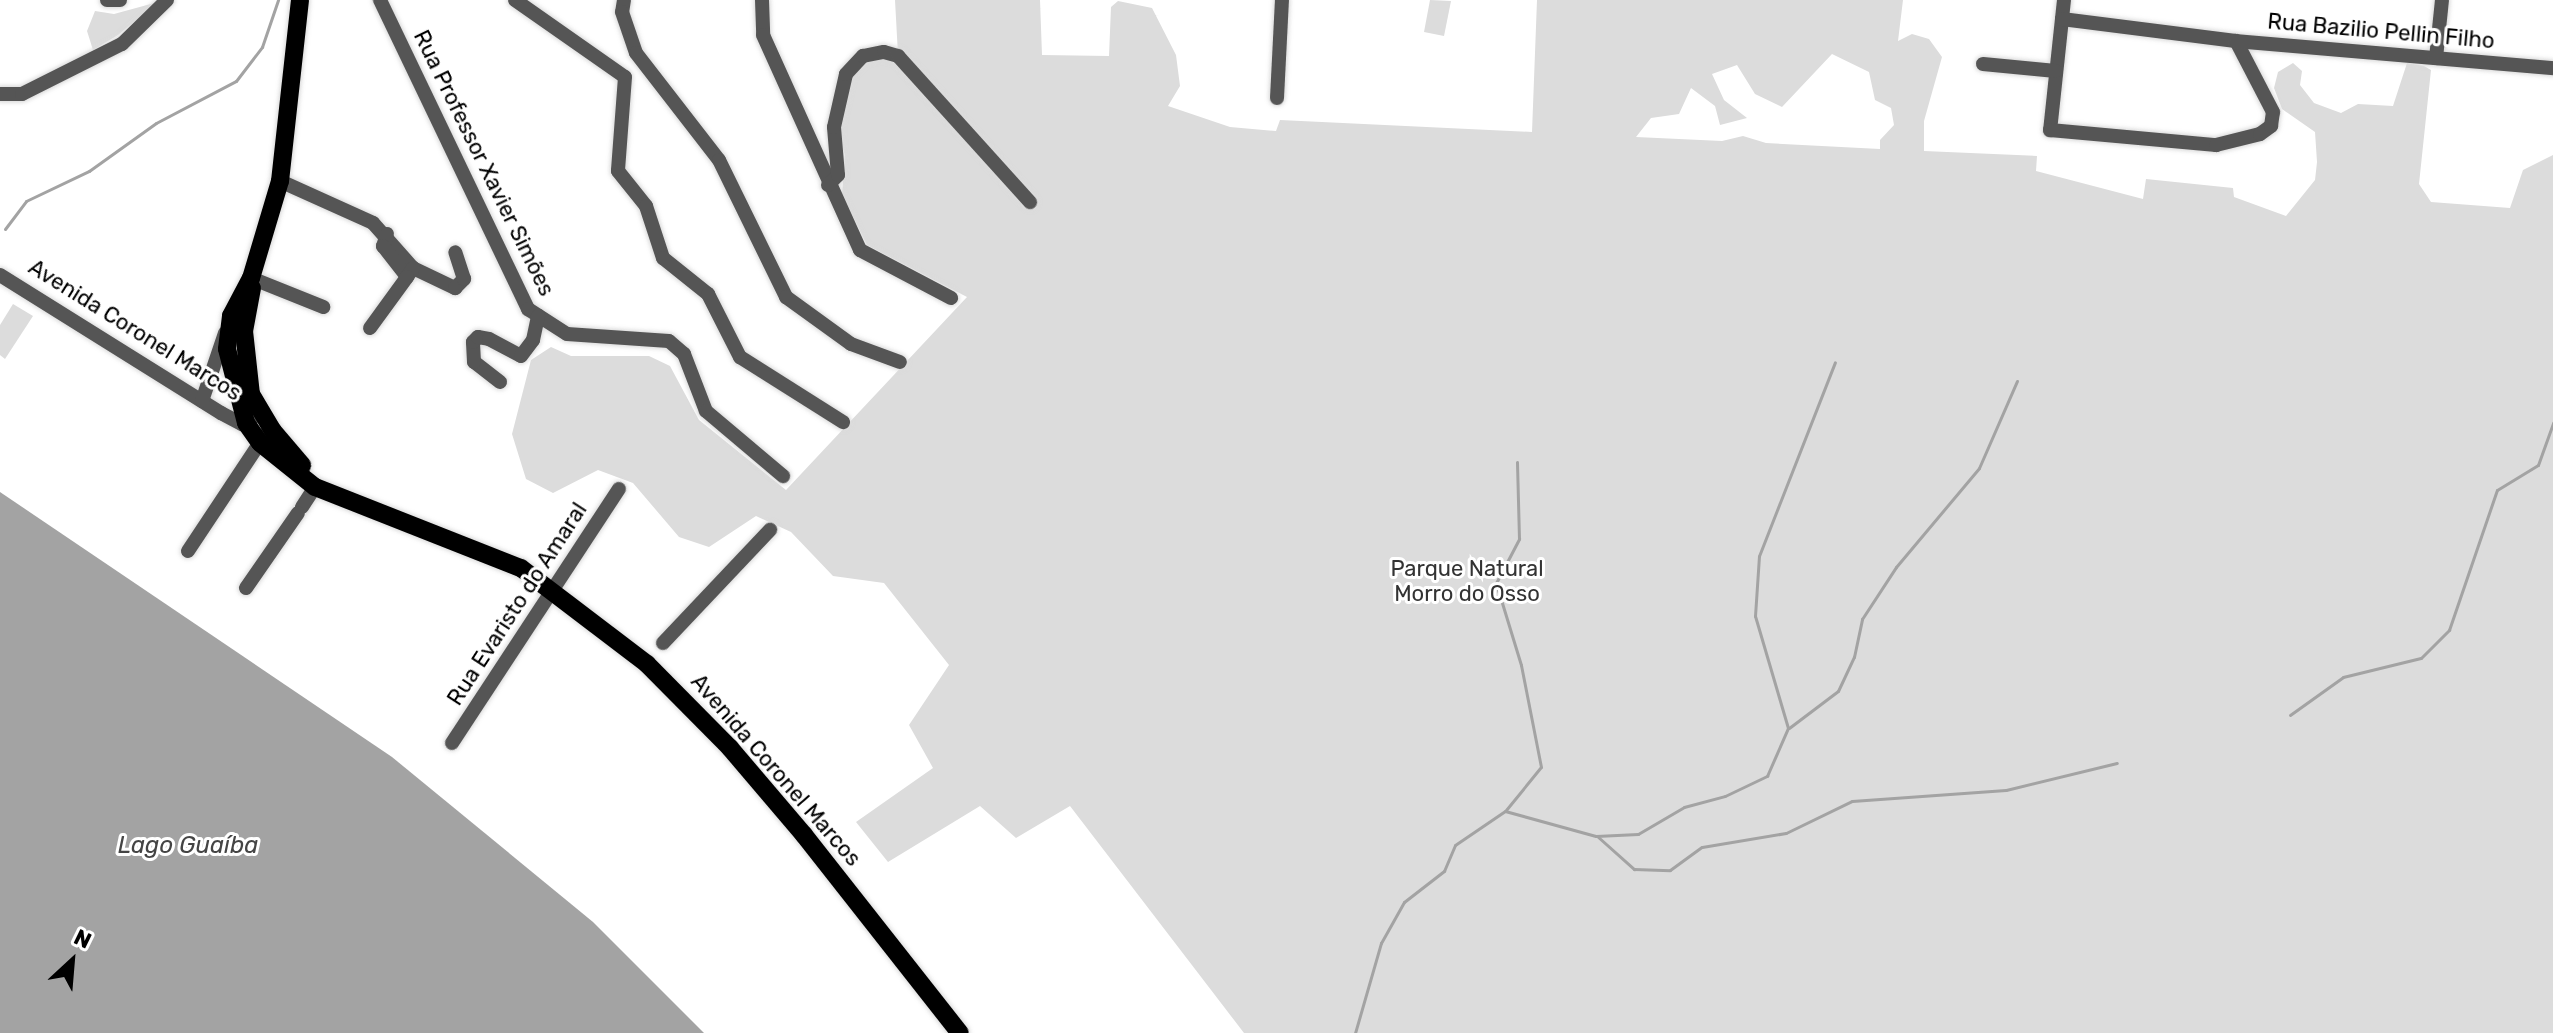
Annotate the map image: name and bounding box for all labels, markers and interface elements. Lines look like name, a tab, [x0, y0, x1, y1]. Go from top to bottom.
street label: Rua Bazilio Pellin Filho	[2266, 8, 2496, 54]
street label: Rua Professor Xavier Simões	[408, 25, 560, 301]
street label: Avenida Coronel Marcos	[24, 254, 246, 406]
street label: Rua Evaristo do Amaral	[441, 498, 593, 710]
park label: Parque Natural Morro do Osso	[1390, 555, 1544, 606]
street label: Avenida Coronel Marcos	[685, 669, 867, 871]
water label: Lago Guaíba	[118, 832, 258, 860]
north arrow	[32, 921, 112, 1001]
text: N	[70, 923, 96, 955]

